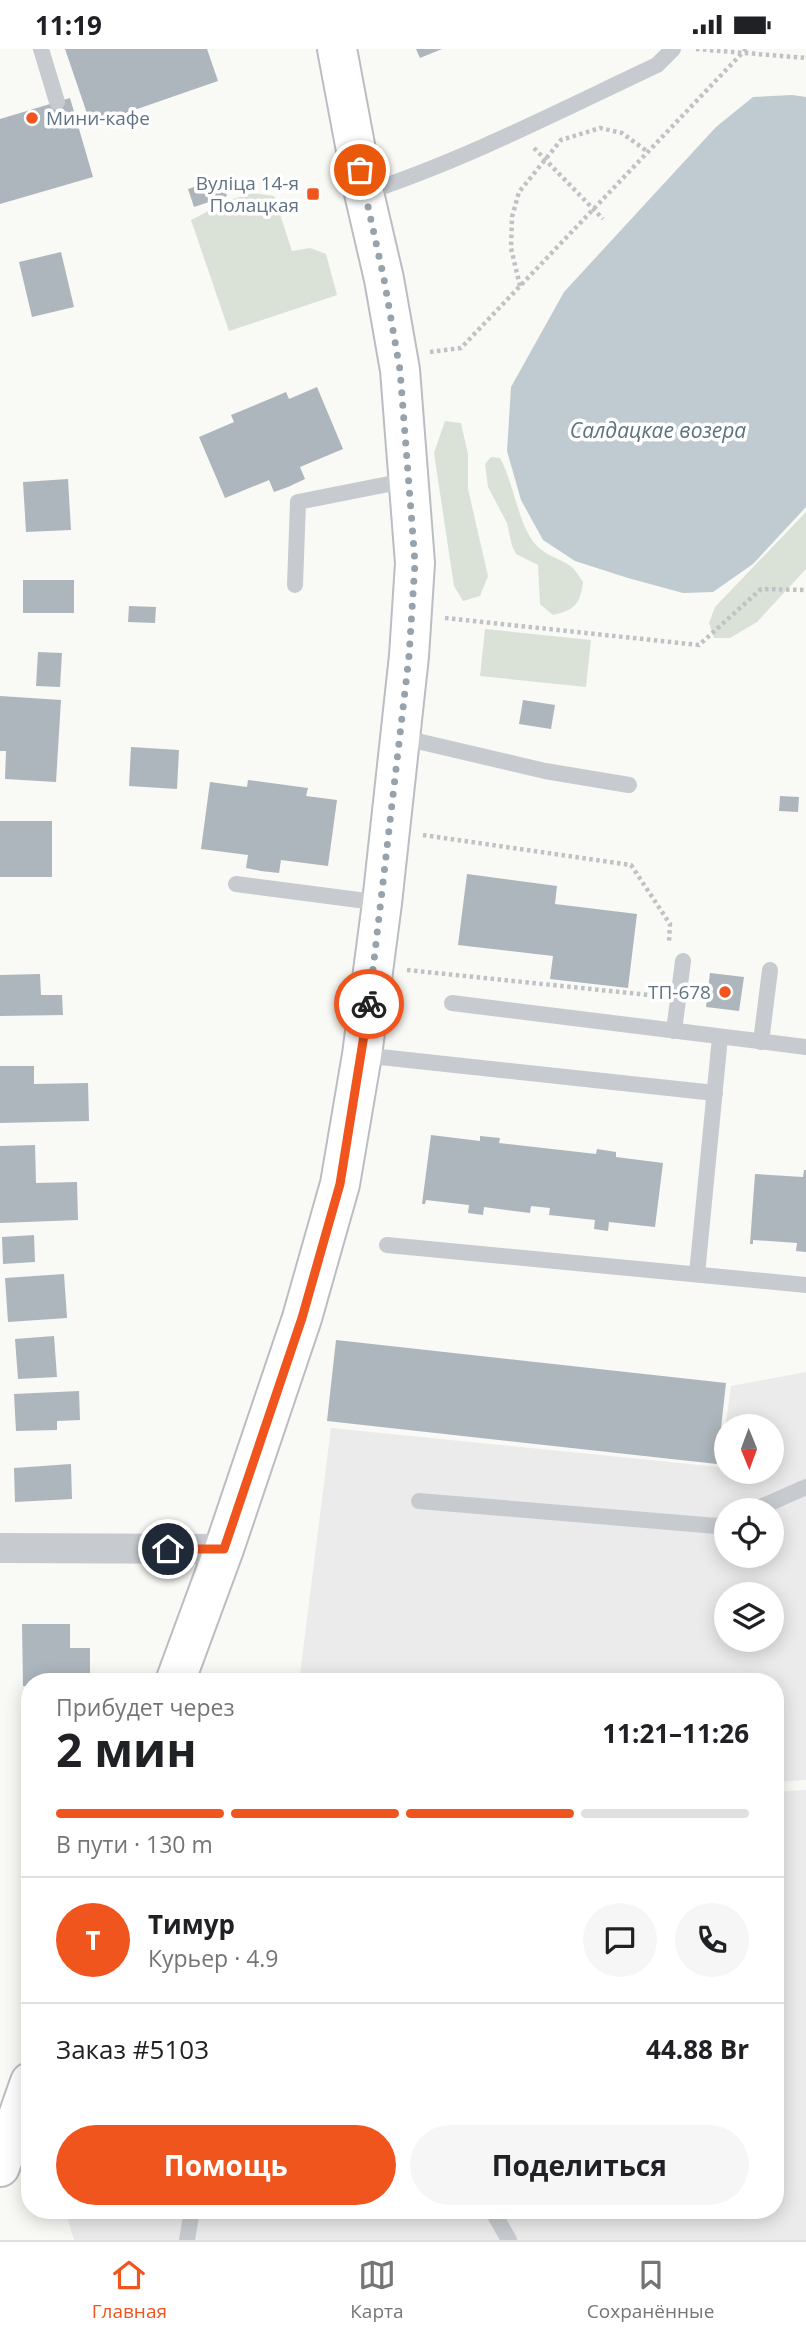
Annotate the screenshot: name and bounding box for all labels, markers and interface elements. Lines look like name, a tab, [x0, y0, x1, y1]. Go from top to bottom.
text: 11:19	[35, 7, 102, 43]
place label: Мини-кафе	[46, 105, 150, 131]
marker: Мини-кафе	[24, 110, 40, 126]
pin	[330, 140, 390, 200]
icon: bag	[341, 151, 379, 189]
place label: Вуліца 14-я Полацкая	[196, 170, 299, 218]
marker: Вуліца 14-я Полацкая	[305, 186, 321, 202]
water label: Салдацкае возера	[570, 416, 746, 444]
courier	[334, 969, 404, 1039]
place label: ТП-678	[648, 979, 711, 1005]
marker: ТП-678	[717, 984, 733, 1000]
icon: bike	[350, 985, 388, 1023]
north arrow	[714, 1414, 784, 1484]
map controls	[714, 1414, 784, 1652]
button: locate	[714, 1498, 784, 1568]
pin	[138, 1519, 198, 1579]
icon: home	[149, 1530, 187, 1568]
button: layers	[714, 1582, 784, 1652]
text: Прибудет через	[56, 1691, 235, 1723]
text: 11:21–11:26	[602, 1715, 749, 1751]
text: 2 мин	[56, 1718, 197, 1780]
text: В пути · 130 m	[56, 1828, 213, 1860]
button: chat	[583, 1903, 657, 1977]
button: phone	[675, 1903, 749, 1977]
text: Тимур	[148, 1906, 235, 1942]
text: Т	[85, 1922, 101, 1958]
text: Курьер · 4.9	[148, 1942, 279, 1974]
text: Заказ #5103	[56, 2031, 209, 2067]
text: 44.88 Br	[646, 2031, 749, 2067]
button: Помощь	[56, 2125, 396, 2205]
button: Поделиться	[410, 2125, 749, 2205]
tab: Главная	[92, 2256, 167, 2324]
tab: Карта	[350, 2256, 404, 2324]
tab: Сохранённые	[587, 2256, 714, 2324]

